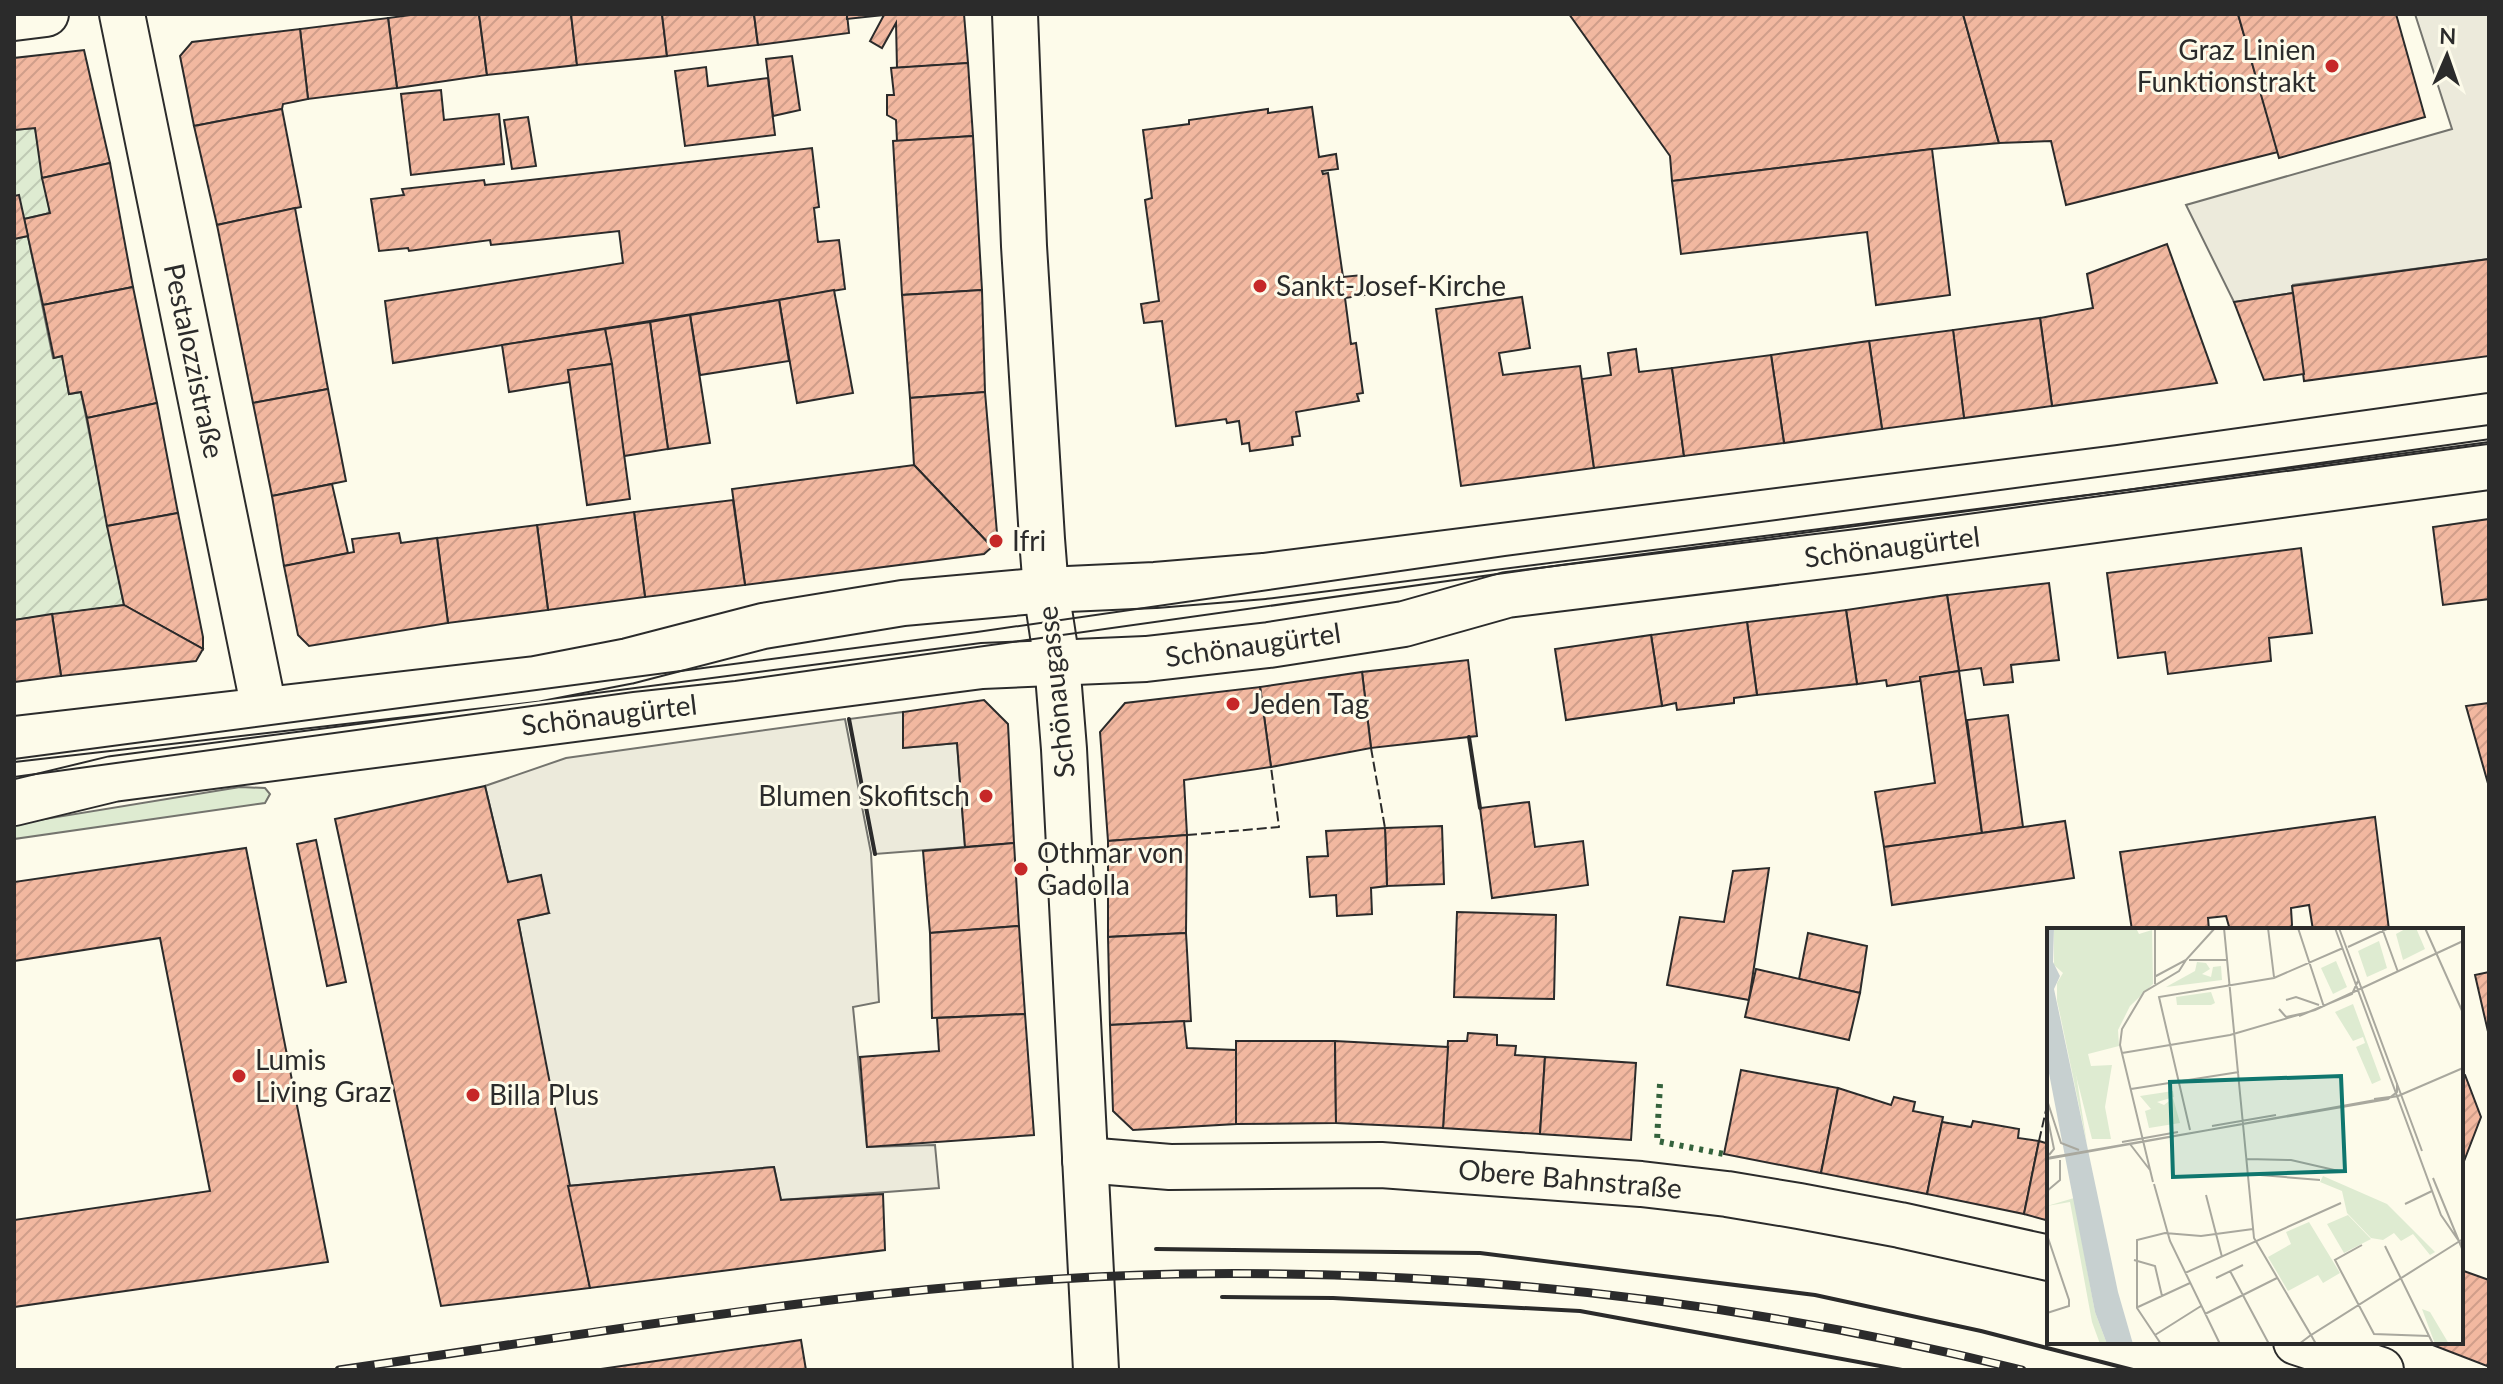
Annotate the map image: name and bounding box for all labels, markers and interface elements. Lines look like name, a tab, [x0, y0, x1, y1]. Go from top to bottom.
north arrow	[2407, 16, 2487, 96]
text: N	[2439, 22, 2457, 49]
place label: Graz Linien Funktionstrakt	[2137, 32, 2316, 98]
marker: Graz Linien Funktionstrakt	[2323, 57, 2341, 75]
street label: Pestalozzistraße	[158, 260, 232, 461]
place label: Sankt-Josef-Kirche	[1276, 268, 1506, 302]
marker: Sankt-Josef-Kirche	[1251, 277, 1269, 295]
street label: Schönaugürtel	[1802, 518, 1982, 574]
place label: Ifri	[1012, 523, 1046, 557]
marker: Ifri	[987, 532, 1005, 550]
street label: Schönaugasse	[1029, 604, 1081, 780]
street label: Schönaugürtel	[1163, 615, 1343, 673]
street label: Schönaugürtel	[519, 686, 699, 742]
place label: Jeden Tag	[1249, 686, 1369, 720]
marker: Jeden Tag	[1224, 695, 1242, 713]
place label: Blumen Skofitsch	[758, 778, 970, 812]
marker: Blumen Skofitsch	[977, 787, 995, 805]
place label: Othmar von Gadolla	[1037, 835, 1184, 901]
marker: Othmar von Gadolla	[1012, 860, 1030, 878]
inset map	[2047, 928, 2463, 1344]
place label: Lumis Living Graz	[255, 1042, 391, 1108]
marker: Lumis Living Graz	[230, 1067, 248, 1085]
place label: Billa Plus	[489, 1077, 599, 1111]
marker: Billa Plus	[464, 1086, 482, 1104]
street label: Obere Bahnstraße	[1457, 1151, 1683, 1205]

